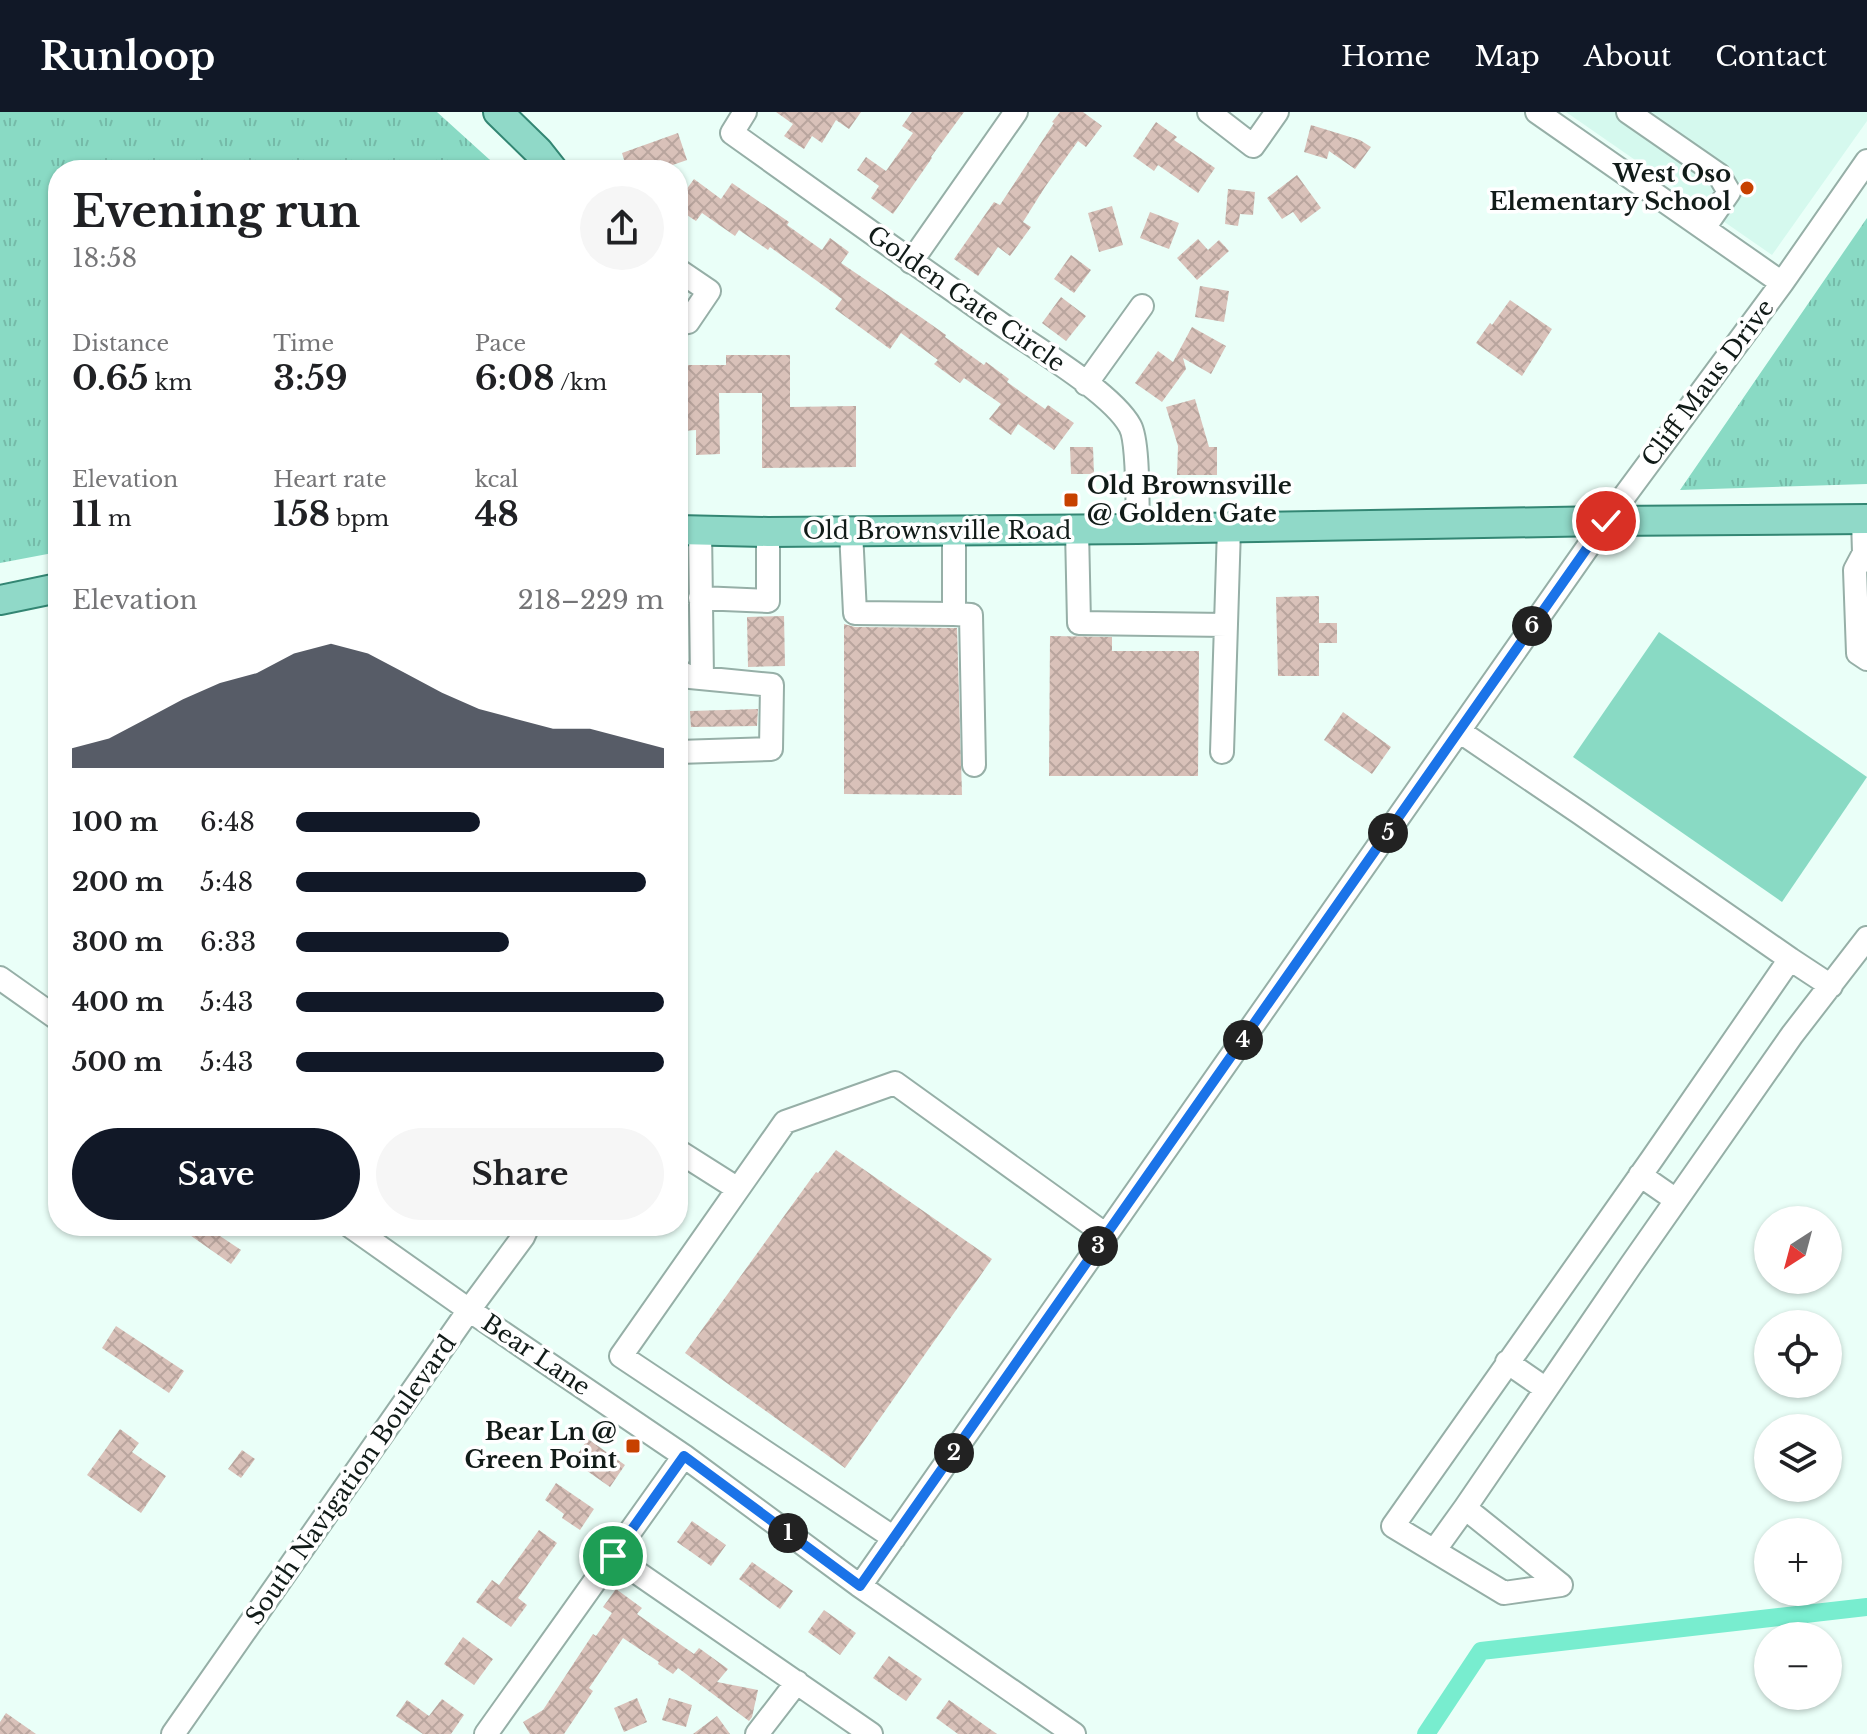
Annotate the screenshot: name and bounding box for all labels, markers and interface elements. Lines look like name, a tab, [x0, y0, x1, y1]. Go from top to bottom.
text: Runloop	[40, 33, 215, 80]
text: Home	[1341, 39, 1431, 74]
text: Map	[1475, 39, 1540, 74]
text: About	[1584, 39, 1671, 74]
text: Contact	[1715, 39, 1827, 74]
place label: West Oso Elementary School	[1489, 159, 1731, 216]
marker: West Oso Elementary School	[1738, 179, 1756, 197]
text: Evening run	[72, 184, 360, 239]
button: share	[580, 186, 664, 270]
street label: Golden Gate Circle	[862, 219, 1071, 378]
text: 18:58	[72, 242, 137, 274]
street label: Cliff Maus Drive	[1635, 293, 1780, 472]
text: Distance	[72, 330, 169, 357]
text: Time	[273, 330, 334, 357]
text: Pace	[475, 330, 526, 357]
text: 0.65	[72, 357, 149, 399]
text: 3:59	[273, 357, 348, 399]
text: 6:08	[475, 357, 555, 399]
text: km	[149, 369, 192, 396]
text: /km	[555, 369, 607, 396]
text: Elevation	[72, 466, 178, 493]
text: Heart rate	[273, 466, 387, 493]
text: kcal	[475, 466, 519, 493]
place label: Old Brownsville @ Golden Gate	[1087, 471, 1292, 528]
pin	[1572, 487, 1640, 555]
marker: Old Brownsville @ Golden Gate	[1062, 491, 1080, 509]
text: 11	[72, 493, 102, 535]
text: 158	[273, 493, 330, 535]
text: 48	[475, 493, 519, 535]
icon: check	[1584, 499, 1628, 543]
text: m	[102, 505, 132, 532]
text: bpm	[330, 505, 389, 532]
street label: Old Brownsville Road	[803, 516, 1071, 545]
text: Elevation	[72, 584, 198, 616]
text: 218–229 m	[518, 584, 664, 616]
pin: 6	[1512, 606, 1552, 646]
text: 6	[1525, 612, 1539, 639]
text: 100 m	[72, 806, 158, 838]
text: 6:48	[200, 806, 255, 838]
pin: 5	[1368, 813, 1408, 853]
text: 5	[1381, 819, 1395, 846]
text: 200 m	[72, 866, 164, 898]
text: 5:48	[200, 866, 253, 898]
text: 300 m	[72, 926, 164, 958]
text: 6:33	[200, 926, 256, 958]
text: 400 m	[72, 986, 164, 1018]
text: 5:43	[200, 986, 253, 1018]
pin: 4	[1223, 1020, 1263, 1060]
text: 4	[1236, 1026, 1250, 1053]
text: 500 m	[72, 1046, 162, 1078]
text: 5:43	[200, 1046, 253, 1078]
button: Save	[72, 1128, 360, 1220]
button: Share	[376, 1128, 664, 1220]
north arrow	[1754, 1206, 1842, 1294]
map controls	[1754, 1206, 1842, 1710]
pin: 3	[1078, 1226, 1118, 1266]
text: 3	[1091, 1232, 1105, 1259]
street label: Bear Lane	[477, 1308, 596, 1401]
button: locate	[1754, 1310, 1842, 1398]
street label: South Navigation Boulevard	[239, 1329, 462, 1630]
button: layers	[1754, 1414, 1842, 1502]
place label: Bear Ln @ Green Point	[465, 1417, 618, 1474]
pin: 2	[934, 1433, 974, 1473]
marker: Bear Ln @ Green Point	[624, 1437, 642, 1455]
text: 2	[947, 1439, 961, 1466]
pin: 1	[768, 1513, 808, 1553]
button: +	[1754, 1518, 1842, 1606]
text: 1	[783, 1519, 793, 1546]
pin	[579, 1522, 647, 1590]
icon: arrive	[591, 1534, 635, 1578]
button: −	[1754, 1622, 1842, 1710]

